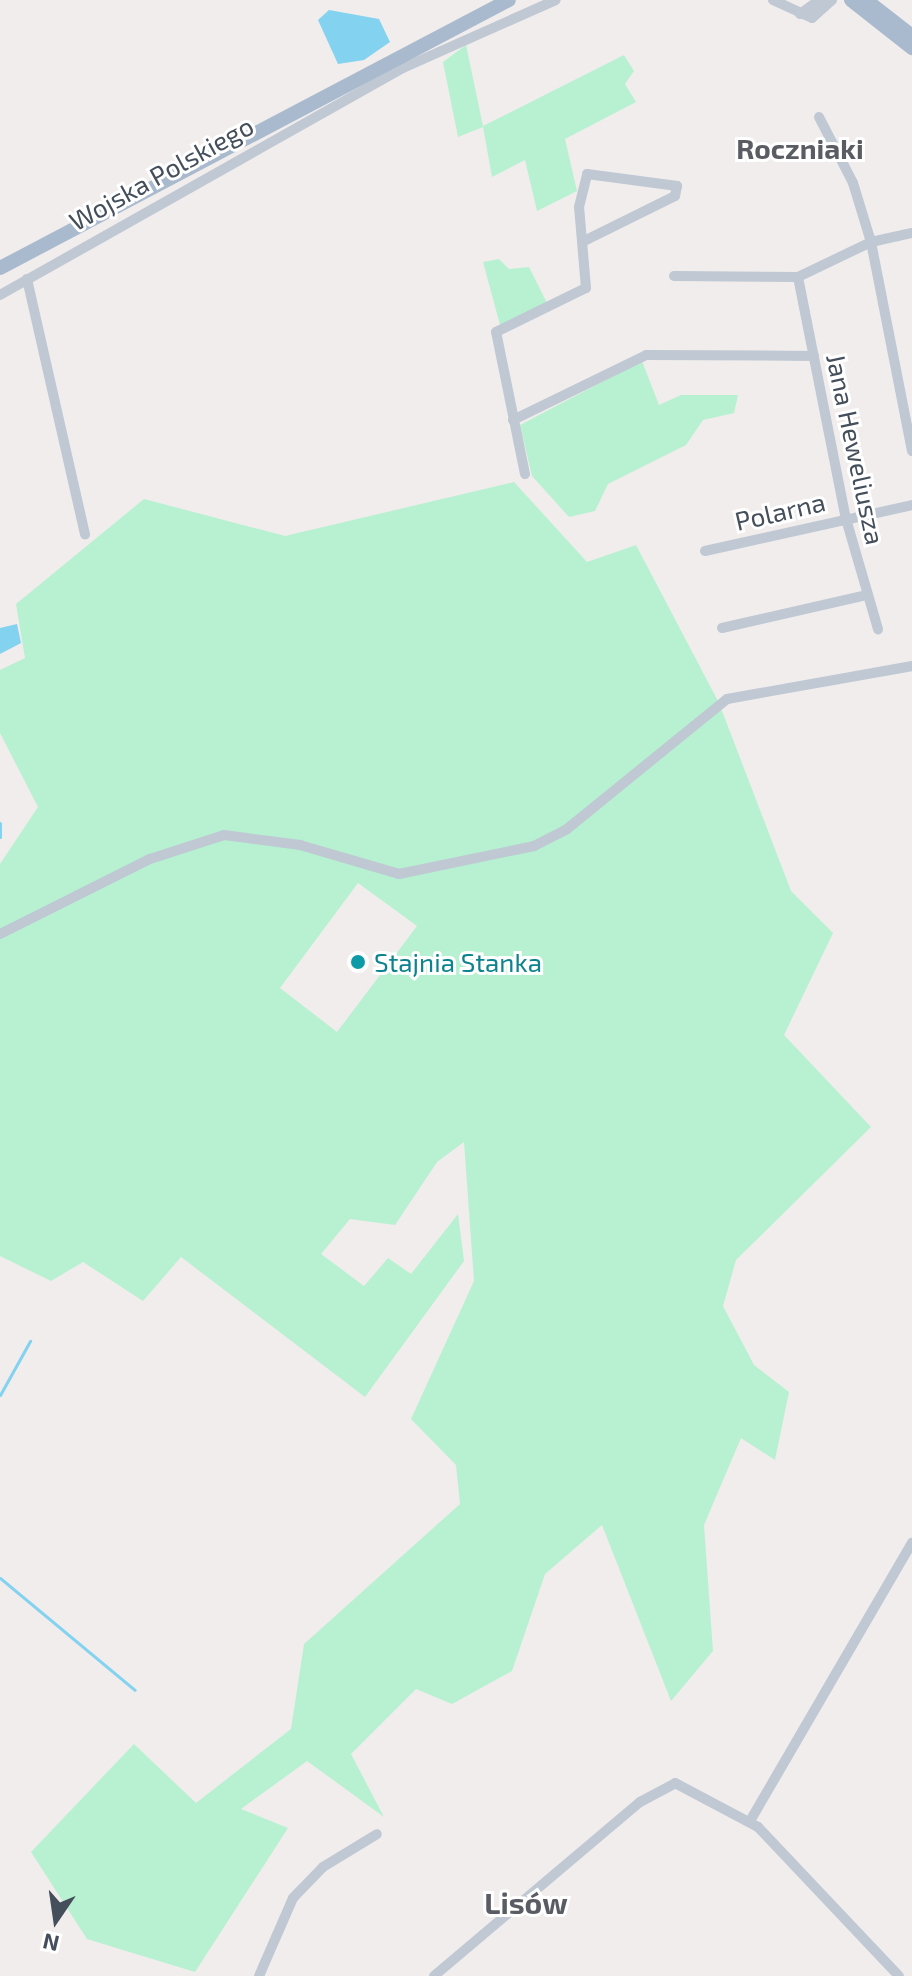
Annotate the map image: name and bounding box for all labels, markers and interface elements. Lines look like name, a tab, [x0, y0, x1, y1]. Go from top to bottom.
street label: Wojska Polskiego	[63, 110, 259, 236]
district label: Roczniaki	[736, 131, 864, 165]
street label: Jana Heweliusza	[821, 351, 891, 547]
street label: Polarna	[732, 485, 828, 537]
place label: Stajnia Stanka	[374, 946, 542, 978]
marker: Stajnia Stanka	[349, 953, 367, 971]
north arrow	[16, 1880, 96, 1960]
district label: Lisów	[484, 1884, 568, 1920]
text: N	[40, 1929, 61, 1958]

